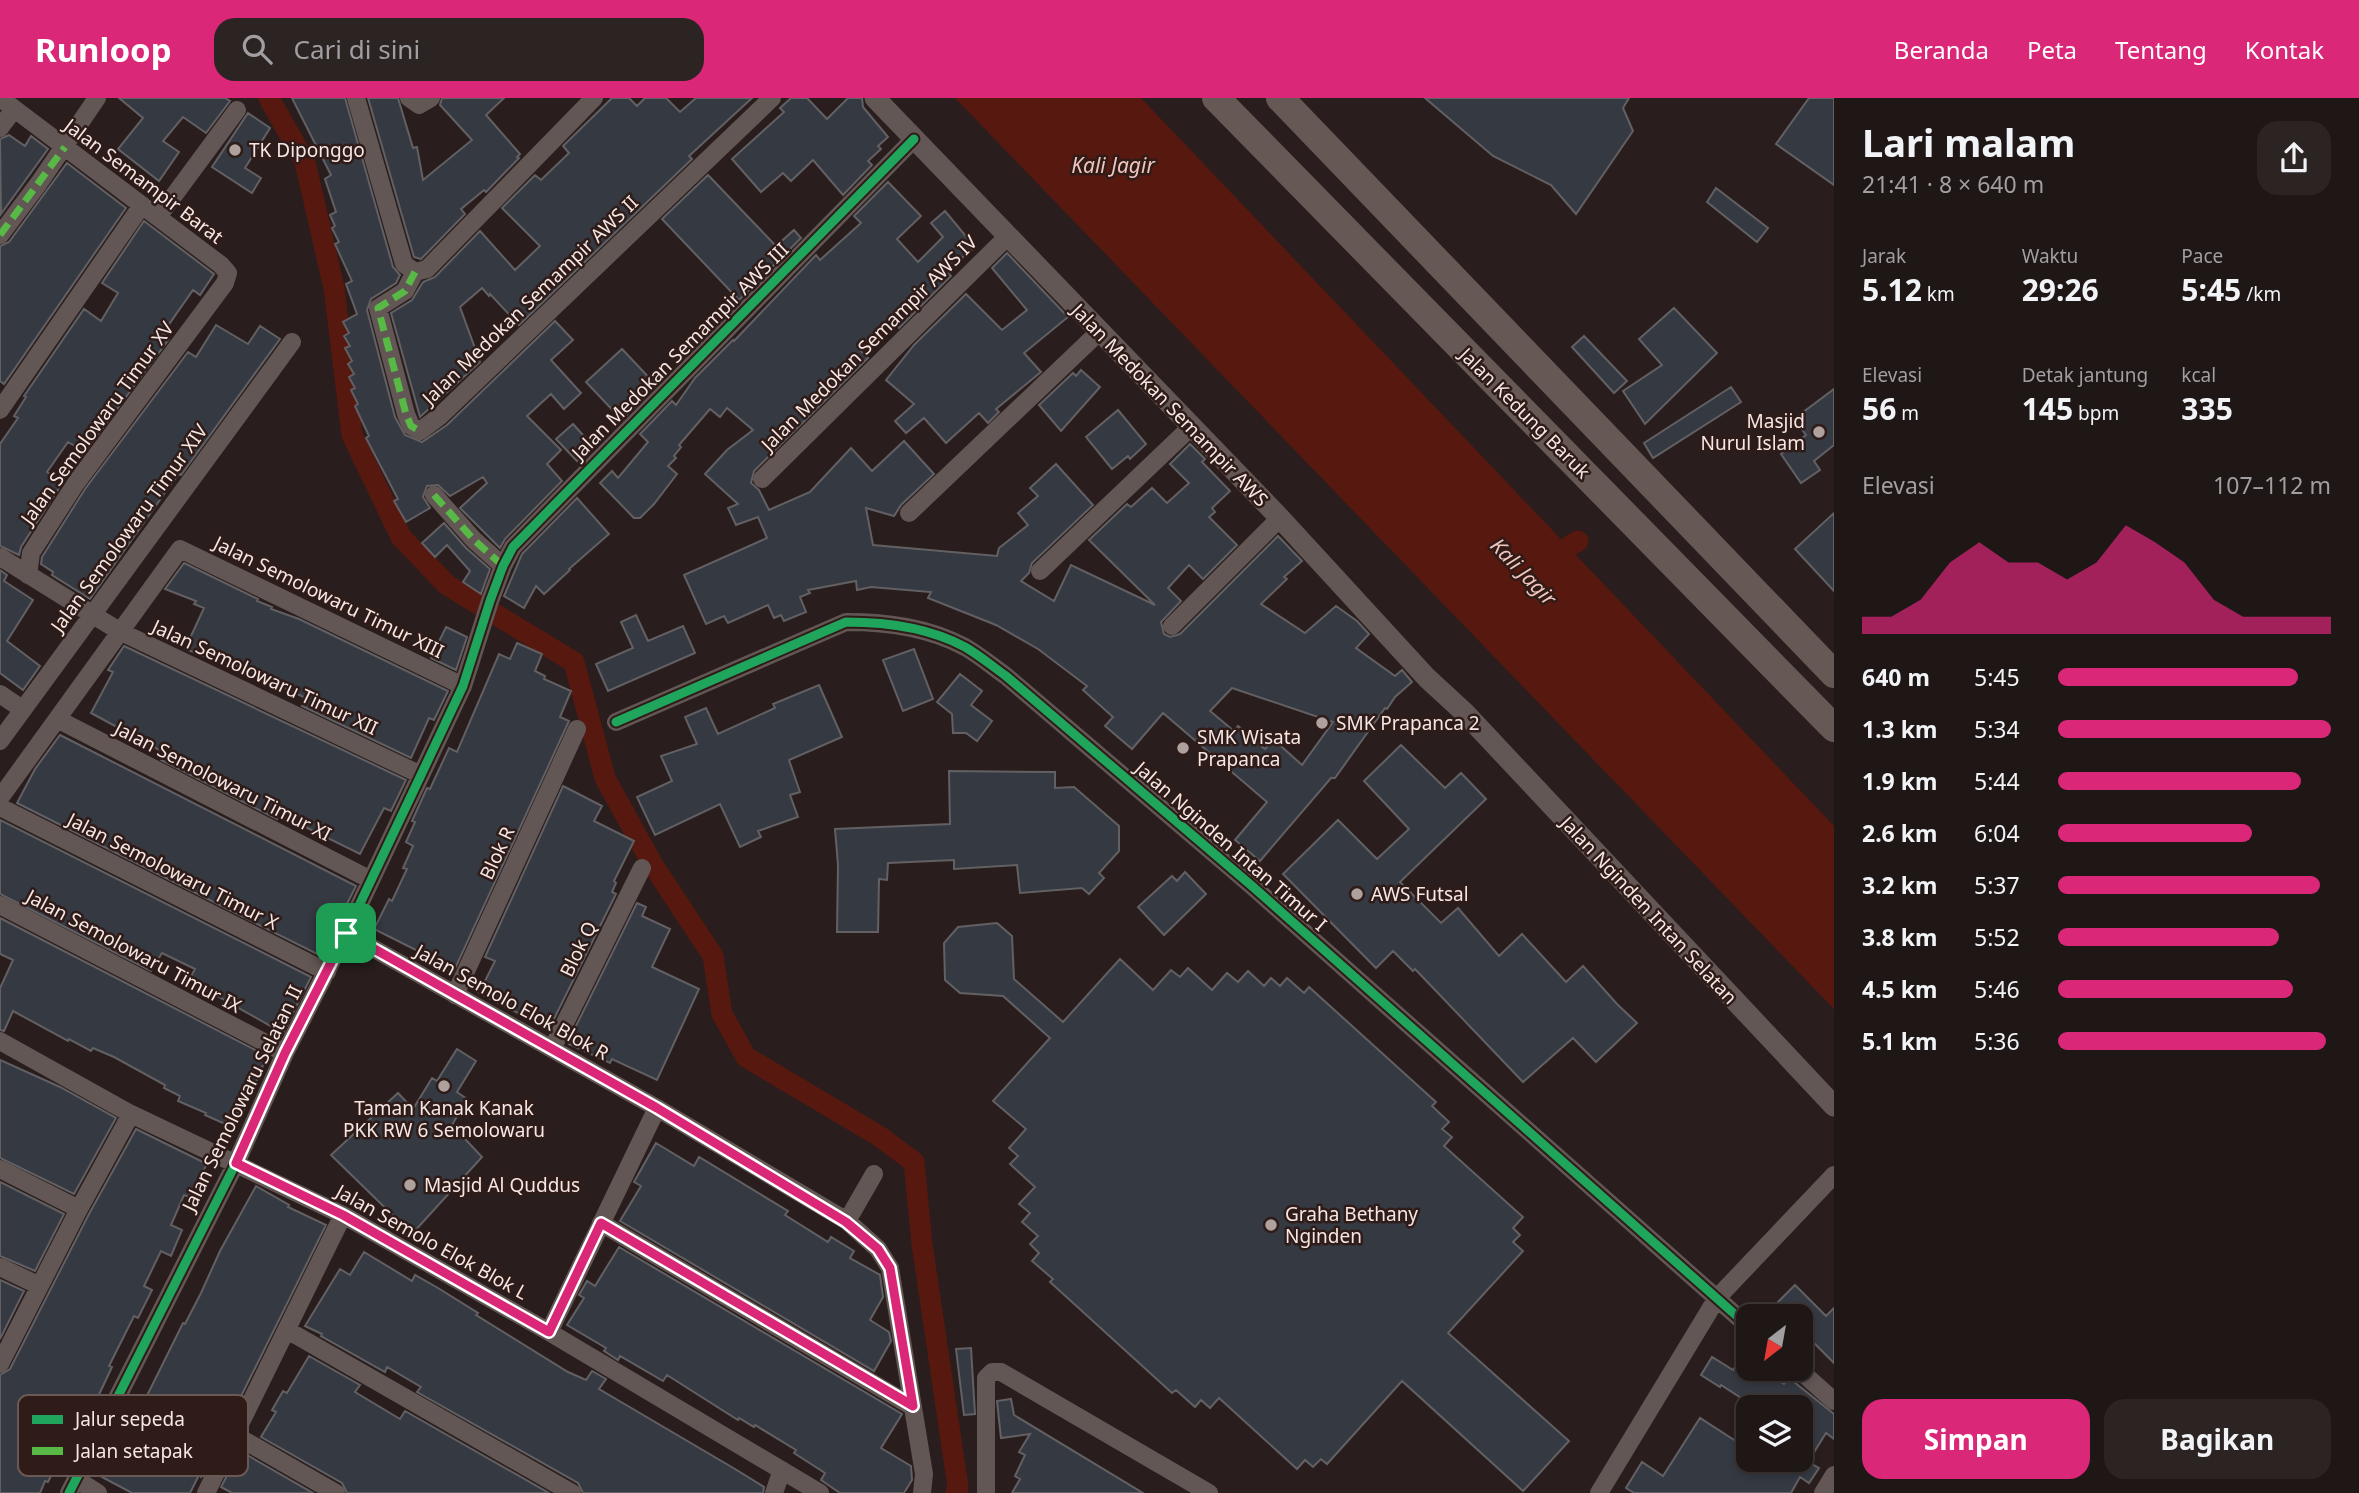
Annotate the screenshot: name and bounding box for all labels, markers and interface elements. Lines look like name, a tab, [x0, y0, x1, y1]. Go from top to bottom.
search box	[214, 18, 704, 81]
text: Runloop	[35, 27, 172, 72]
icon: search	[238, 30, 276, 68]
text: Cari di sini	[294, 31, 420, 67]
text: Beranda	[1894, 33, 1989, 66]
text: Peta	[2027, 33, 2077, 66]
text: Tentang	[2115, 33, 2207, 66]
text: Kontak	[2245, 33, 2324, 66]
street label: Jalan Semampir Barat	[58, 111, 229, 249]
text: Lari malam	[1862, 116, 2075, 168]
button: share	[2257, 121, 2331, 195]
place label: TK Diponggo	[249, 137, 365, 163]
marker: TK Diponggo	[227, 142, 243, 158]
water label: Kali Jagir	[1071, 151, 1156, 179]
text: 21:41 · 8 × 640 m	[1862, 168, 2044, 200]
street label: Jalan Medokan Semampir AWS II	[415, 190, 644, 412]
street label: Jalan Medokan Semampir AWS IV	[754, 229, 983, 458]
street label: Jalan Medokan Semampir AWS III	[564, 237, 794, 467]
text: Jarak	[1862, 243, 1906, 269]
text: Waktu	[2022, 243, 2078, 269]
text: Pace	[2181, 243, 2223, 269]
text: 5.12	[1862, 269, 1922, 310]
text: 29:26	[2022, 269, 2099, 310]
text: 5:45	[2181, 269, 2241, 310]
text: km	[1922, 281, 1955, 307]
text: /km	[2241, 281, 2281, 307]
street label: Jalan Medokan Semampir AWS	[1064, 296, 1274, 512]
street label: Jalan Semolowaru Timur XV	[13, 316, 180, 531]
street label: Jalan Kedung Baruk	[1452, 340, 1596, 484]
text: Elevasi	[1862, 362, 1922, 388]
text: Detak jantung	[2022, 362, 2148, 388]
text: kcal	[2181, 362, 2216, 388]
text: 56	[1862, 388, 1896, 429]
text: 145	[2022, 388, 2073, 429]
text: 335	[2181, 388, 2233, 429]
text: m	[1896, 400, 1919, 426]
text: bpm	[2073, 400, 2119, 426]
place label: Masjid Nurul Islam	[1701, 408, 1805, 456]
street label: Jalan Semolowaru Timur XIV	[43, 418, 214, 639]
marker: Masjid Nurul Islam	[1811, 424, 1827, 440]
text: Elevasi	[1862, 469, 1935, 501]
text: 107–112 m	[2213, 469, 2331, 501]
street label: Jalan Semolowaru Timur XIII	[208, 529, 448, 664]
water label: Kali Jagir	[1485, 532, 1564, 612]
street label: Jalan Semolowaru Timur XII	[146, 612, 382, 741]
text: 640 m	[1862, 661, 1930, 693]
text: 5:45	[1974, 661, 2020, 693]
place label: SMK Prapanca 2	[1336, 710, 1480, 736]
text: 1.3 km	[1862, 713, 1937, 745]
text: 5:34	[1974, 713, 2020, 745]
street label: Jalan Semolowaru Timur XI	[108, 714, 336, 847]
marker: SMK Prapanca 2	[1314, 715, 1330, 731]
place label: SMK Wisata Prapanca	[1197, 724, 1301, 772]
marker: SMK Wisata Prapanca	[1175, 740, 1191, 756]
street label: Jalan Nginden Intan Timur I	[1128, 754, 1333, 937]
text: 1.9 km	[1862, 765, 1937, 797]
text: 5:44	[1974, 765, 2020, 797]
street label: Jalan Semolowaru Timur X	[61, 805, 284, 936]
street label: Jalan Nginden Intan Selatan	[1553, 809, 1743, 1010]
text: 2.6 km	[1862, 817, 1937, 849]
text: 6:04	[1974, 817, 2020, 849]
street label: Blok R	[473, 822, 521, 884]
text: 3.2 km	[1862, 869, 1937, 901]
text: 5:37	[1974, 869, 2020, 901]
place label: AWS Futsal	[1371, 881, 1469, 907]
street label: Jalan Semolowaru Timur IX	[20, 882, 247, 1019]
marker: AWS Futsal	[1349, 886, 1365, 902]
pin	[316, 903, 376, 963]
icon: arrive	[327, 914, 365, 952]
street label: Blok Q	[553, 917, 603, 981]
text: 3.8 km	[1862, 921, 1937, 953]
text: 5:52	[1974, 921, 2020, 953]
street label: Jalan Semolo Elok Blok R	[409, 937, 614, 1066]
text: 4.5 km	[1862, 973, 1937, 1005]
text: 5:46	[1974, 973, 2020, 1005]
street label: Jalan Semolowaru Selatan II	[175, 981, 308, 1217]
text: 5.1 km	[1862, 1025, 1937, 1057]
text: 5:36	[1974, 1025, 2020, 1057]
marker: Taman Kanak Kanak PKK RW 6 Semolowaru	[436, 1078, 452, 1094]
place label: Taman Kanak Kanak PKK RW 6 Semolowaru	[343, 1095, 545, 1143]
place label: Masjid Al Quddus	[424, 1172, 580, 1198]
street label: Jalan Semolo Elok Blok L	[330, 1177, 533, 1306]
marker: Masjid Al Quddus	[402, 1177, 418, 1193]
place label: Graha Bethany Nginden	[1285, 1201, 1418, 1249]
marker: Graha Bethany Nginden	[1263, 1217, 1279, 1233]
north arrow	[1736, 1304, 1813, 1381]
map controls	[1736, 1304, 1813, 1472]
legend	[18, 1395, 248, 1476]
button: layers	[1736, 1395, 1813, 1472]
button: Simpan	[1862, 1399, 2090, 1479]
button: Bagikan	[2104, 1399, 2331, 1479]
text: Jalur sepeda	[73, 1406, 185, 1432]
text: Jalan setapak	[73, 1438, 193, 1464]

